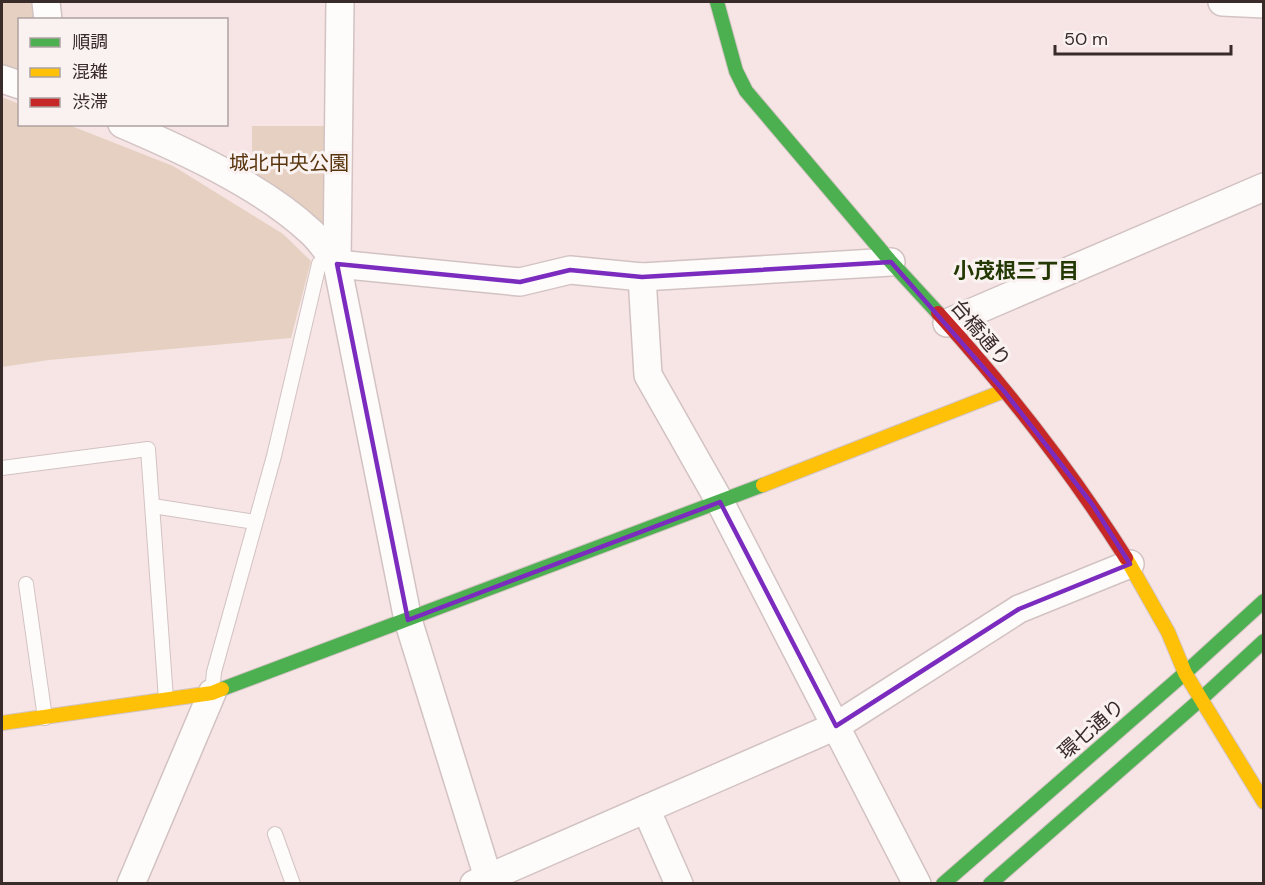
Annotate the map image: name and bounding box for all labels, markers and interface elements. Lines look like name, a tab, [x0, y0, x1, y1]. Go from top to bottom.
legend	[18, 18, 228, 126]
scale bar	[1055, 18, 1230, 56]
text: 50 m	[1064, 27, 1108, 51]
text: 順調	[72, 30, 108, 54]
text: 混雑	[72, 60, 108, 84]
text: 渋滞	[72, 90, 108, 114]
park label: 城北中央公園	[229, 150, 349, 176]
district label: 小茂根三丁目	[953, 257, 1079, 285]
street label: 台橋通り	[945, 294, 1017, 372]
street label: 環七通り	[1052, 693, 1130, 765]

